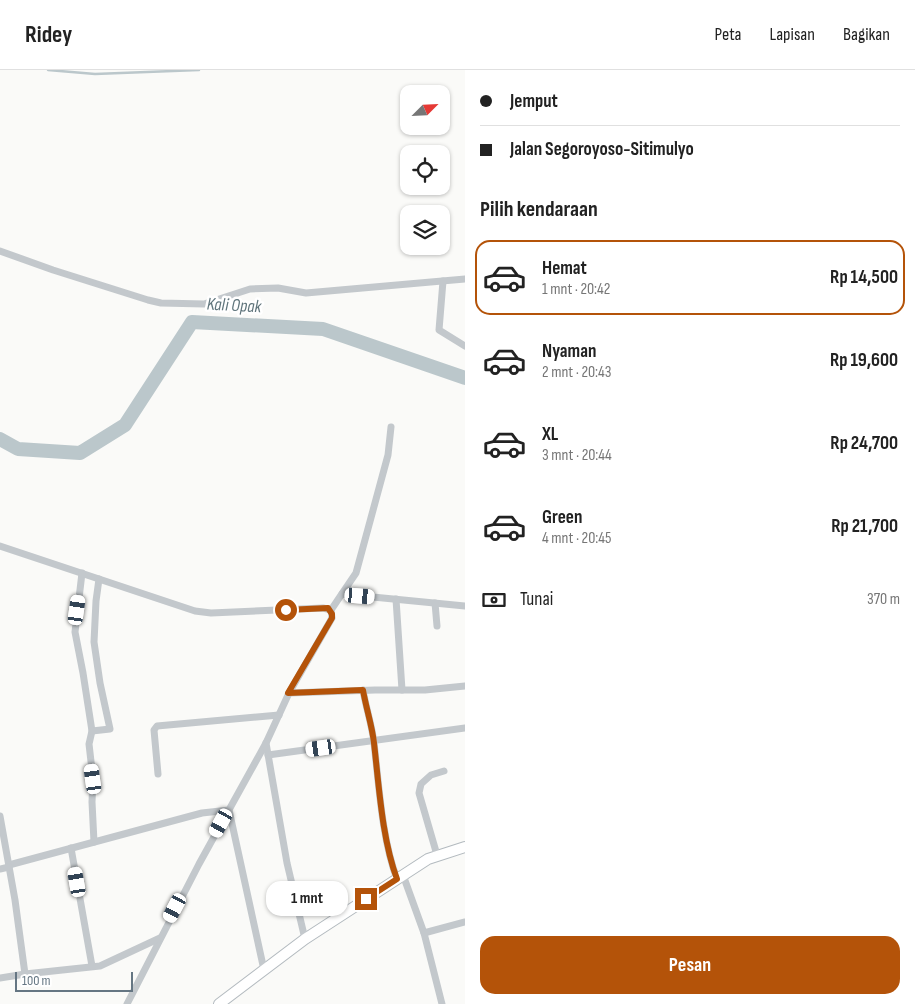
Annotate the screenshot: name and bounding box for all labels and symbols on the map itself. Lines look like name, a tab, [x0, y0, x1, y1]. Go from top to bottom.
north arrow	[400, 85, 450, 135]
water label: Kali Opak	[206, 294, 263, 317]
car	[344, 587, 375, 605]
car	[67, 594, 86, 626]
route start	[275, 599, 297, 621]
car	[305, 738, 336, 758]
car	[83, 763, 102, 795]
car	[207, 806, 234, 840]
car	[67, 866, 86, 898]
callout: 1 mnt	[266, 882, 348, 916]
route end	[355, 888, 377, 910]
car	[161, 891, 188, 925]
scale bar	[15, 969, 132, 992]

